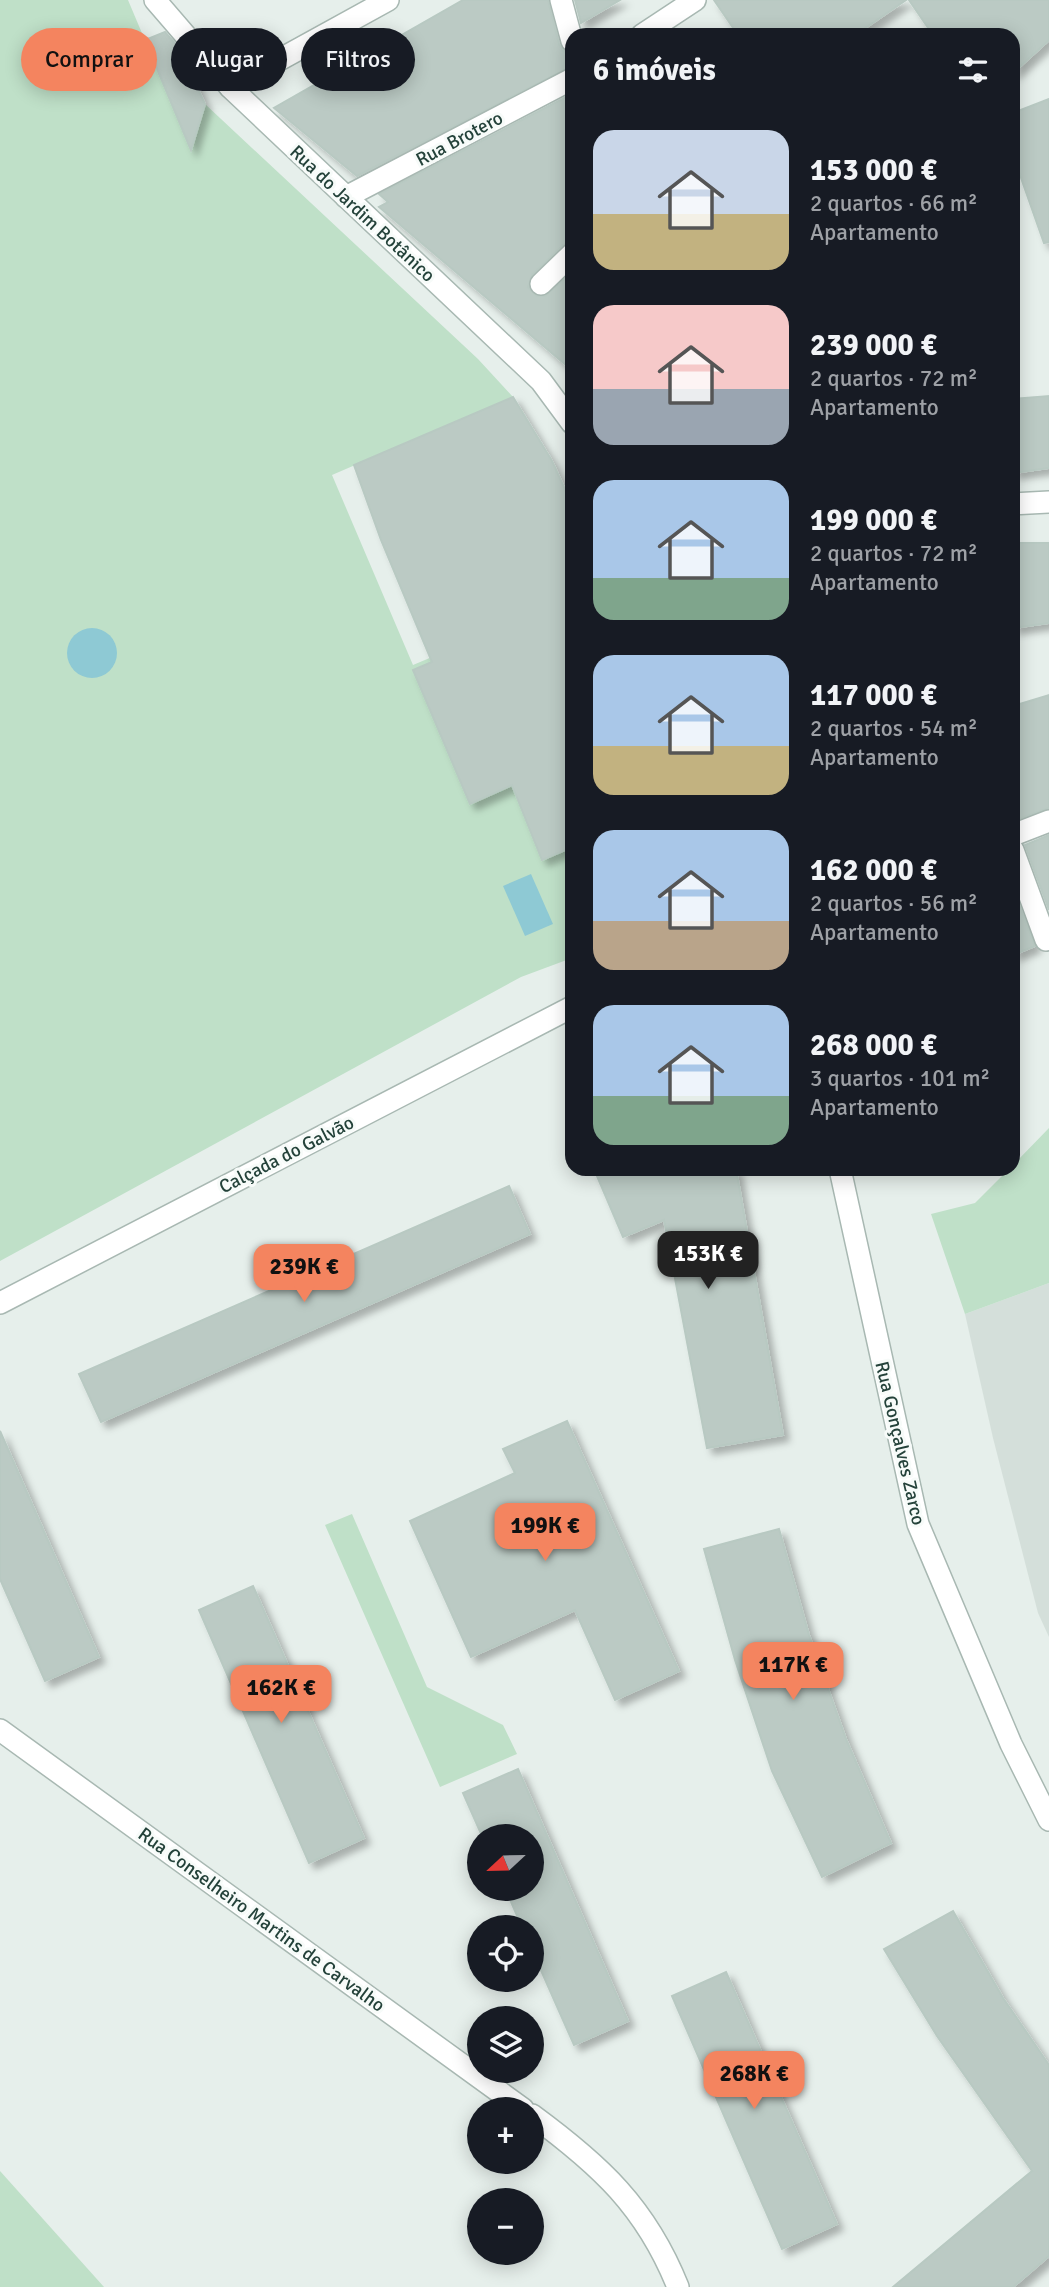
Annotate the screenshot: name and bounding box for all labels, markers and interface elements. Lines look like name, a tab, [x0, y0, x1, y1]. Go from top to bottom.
chip: Comprar	[21, 28, 157, 91]
chip: Alugar	[171, 28, 287, 91]
chip: Filtros	[301, 28, 415, 91]
icon: filters	[954, 51, 992, 89]
text: 6 imóveis	[593, 52, 716, 89]
street label: Rua Brotero	[412, 106, 507, 172]
street label: Rua do Jardim Botânico	[285, 140, 440, 287]
text: 153 000 €	[810, 152, 937, 189]
icon: home	[649, 158, 733, 242]
text: 2 quartos · 66 m²	[810, 189, 978, 218]
text: Apartamento	[810, 218, 939, 247]
text: 239 000 €	[810, 327, 937, 364]
icon: home	[649, 333, 733, 417]
text: 2 quartos · 72 m²	[810, 364, 978, 393]
text: Apartamento	[810, 393, 939, 422]
text: 199 000 €	[810, 502, 937, 539]
icon: home	[649, 508, 733, 592]
text: 2 quartos · 72 m²	[810, 539, 978, 568]
text: Apartamento	[810, 568, 939, 597]
text: 117 000 €	[810, 677, 937, 714]
icon: home	[649, 683, 733, 767]
text: 2 quartos · 54 m²	[810, 714, 978, 743]
text: Apartamento	[810, 743, 939, 772]
text: 162 000 €	[810, 852, 937, 889]
icon: home	[649, 858, 733, 942]
text: 2 quartos · 56 m²	[810, 889, 978, 918]
text: Apartamento	[810, 918, 939, 947]
text: 268 000 €	[810, 1027, 937, 1064]
icon: home	[649, 1033, 733, 1117]
text: 3 quartos · 101 m²	[810, 1064, 990, 1093]
text: Apartamento	[810, 1093, 939, 1122]
street label: Calçada do Galvão	[215, 1111, 358, 1199]
pin: 153K €	[651, 1232, 765, 1291]
text: 153K €	[673, 1239, 743, 1268]
pin: 239K €	[247, 1244, 361, 1304]
text: 239K €	[269, 1252, 339, 1281]
street label: Rua Gonçalves Zarco	[870, 1359, 931, 1528]
pin: 199K €	[488, 1504, 602, 1563]
text: 199K €	[510, 1511, 580, 1540]
pin: 117K €	[736, 1642, 850, 1702]
text: 117K €	[758, 1650, 828, 1679]
pin: 162K €	[224, 1666, 338, 1725]
text: 162K €	[246, 1673, 316, 1702]
street label: Rua Conselheiro Martins de Carvalho	[133, 1822, 390, 2018]
north arrow	[467, 1824, 544, 1900]
map controls	[467, 1824, 544, 2265]
button: locate	[467, 1915, 544, 1992]
button: layers	[467, 2006, 544, 2083]
pin: 268K €	[697, 2052, 811, 2111]
text: 268K €	[719, 2059, 789, 2088]
button: +	[467, 2097, 544, 2174]
button: −	[467, 2188, 544, 2265]

